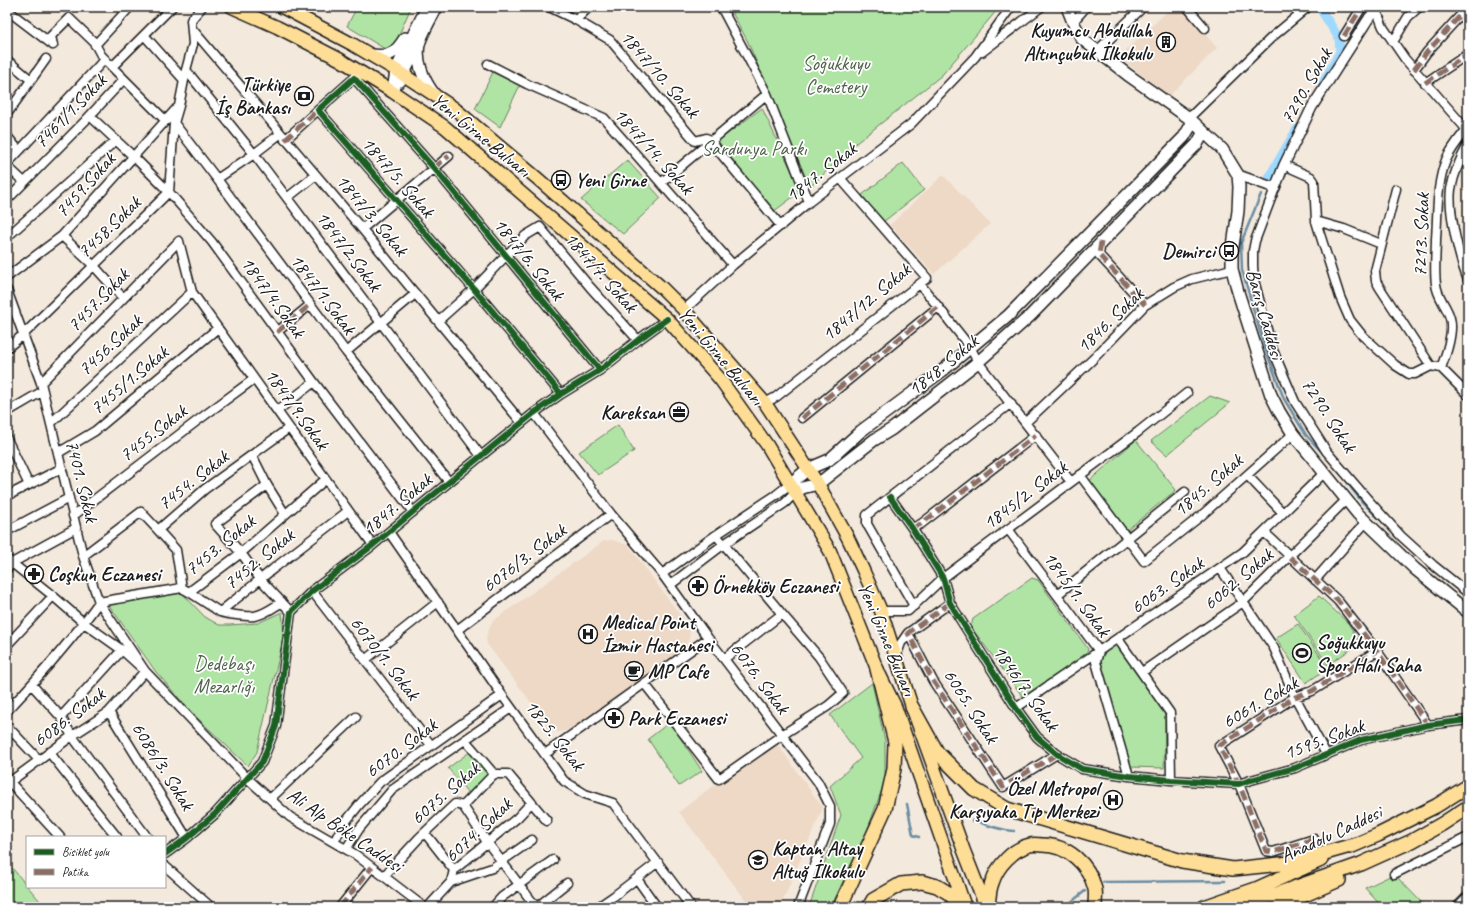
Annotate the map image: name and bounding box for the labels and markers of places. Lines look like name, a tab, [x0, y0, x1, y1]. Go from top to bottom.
place label: Kuyumcu Abdullah Altınçubuk İlkokulu	[1024, 18, 1154, 66]
building icon: Kuyumcu Abdullah Altınçubuk İlkokulu	[1155, 31, 1177, 53]
place label: Türkiye İş Bankası	[215, 72, 291, 120]
bank icon: Türkiye İş Bankası	[293, 85, 315, 107]
place label: Yeni Girne	[575, 168, 648, 193]
bus stop icon: Yeni Girne	[550, 169, 572, 191]
place label: Demirci	[1162, 239, 1218, 264]
bus stop icon: Demirci	[1218, 240, 1240, 262]
place label: Kareksan	[601, 400, 666, 425]
office icon: Kareksan	[668, 401, 690, 423]
place label: Coşkun Eczanesi	[48, 562, 163, 587]
pharmacy icon: Coşkun Eczanesi	[23, 563, 45, 585]
place label: Örnekköy Eczanesi	[712, 574, 842, 599]
pharmacy icon: Örnekköy Eczanesi	[687, 575, 709, 597]
place label: Medical Point İzmir Hastanesi	[602, 610, 716, 658]
hospital icon: Medical Point İzmir Hastanesi	[577, 623, 599, 645]
place label: Soğukkuyu Spor Halı Saha	[1316, 630, 1423, 678]
sports icon: Soğukkuyu Spor Halı Saha	[1291, 642, 1313, 664]
place label: MP Cafe	[648, 659, 710, 684]
cafe icon: MP Cafe	[623, 660, 645, 682]
place label: Park Eczanesi	[628, 706, 728, 731]
pharmacy icon: Park Eczanesi	[603, 707, 625, 729]
place label: Özel Metropol Karşıyaka Tıp Merkezi	[949, 776, 1102, 824]
hospital icon: Özel Metropol Karşıyaka Tıp Merkezi	[1102, 789, 1124, 811]
place label: Kaptan Altay Altuğ İlkokulu	[772, 836, 865, 884]
school or university icon: Kaptan Altay Altuğ İlkokulu	[747, 849, 769, 871]

